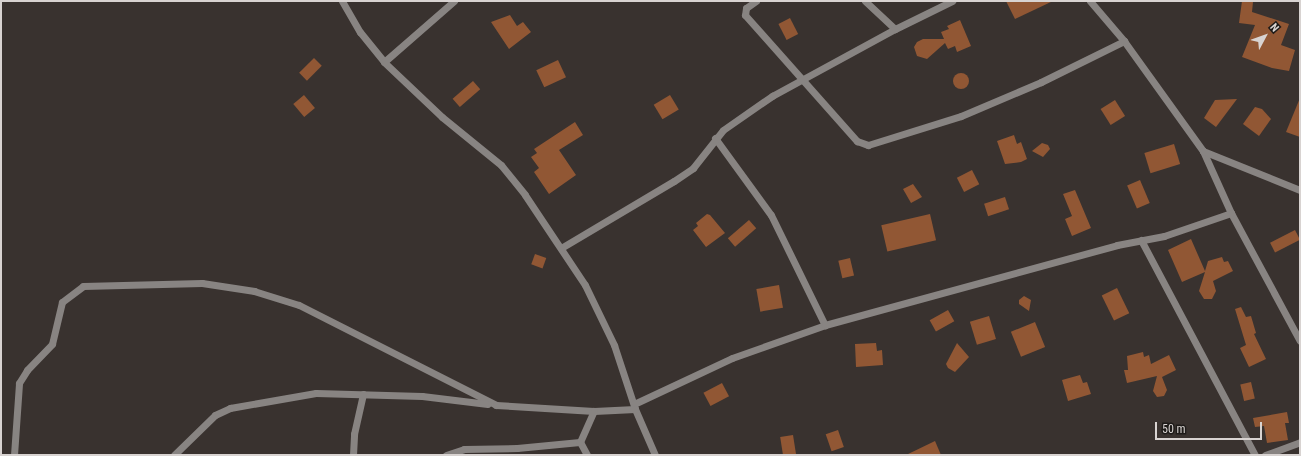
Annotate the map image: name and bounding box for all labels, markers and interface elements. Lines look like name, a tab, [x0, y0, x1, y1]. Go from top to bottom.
north arrow	[1245, 16, 1285, 56]
text: N	[1267, 21, 1282, 35]
scale bar	[1157, 414, 1264, 440]
text: 50 m	[1162, 422, 1186, 436]

